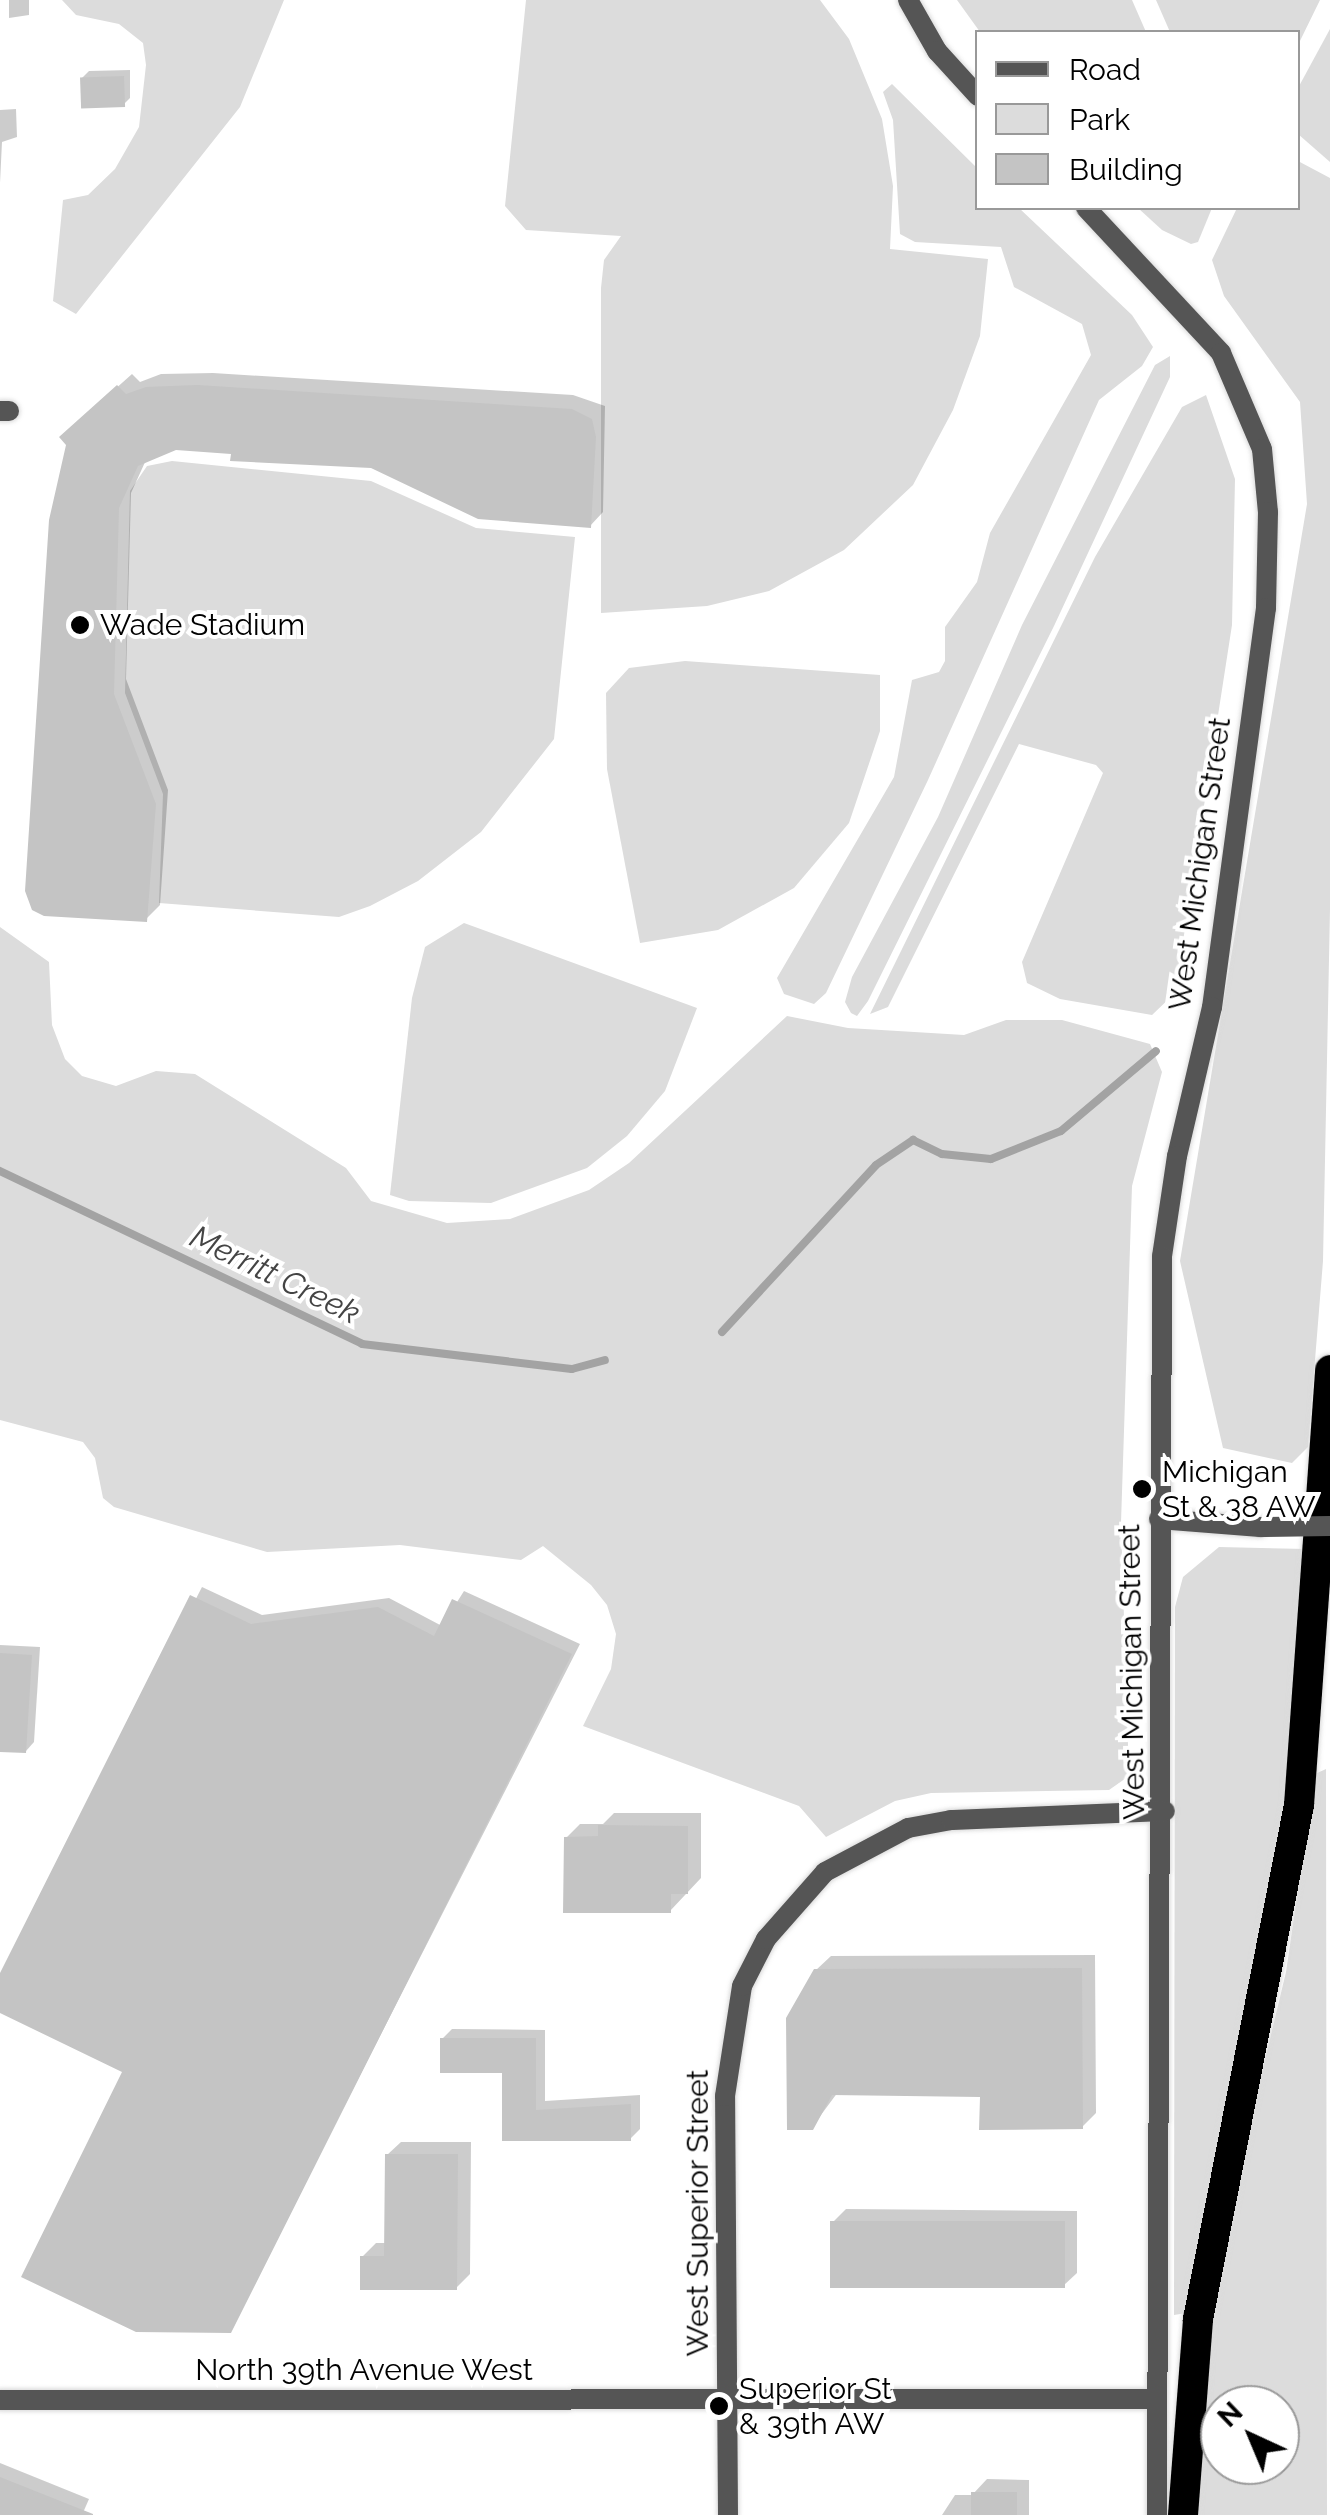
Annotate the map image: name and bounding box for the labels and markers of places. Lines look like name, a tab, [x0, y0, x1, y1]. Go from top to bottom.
place label: Wade Stadium	[100, 607, 305, 643]
marker: Wade Stadium	[69, 614, 91, 636]
place label: Michigan St & 38 AW	[1162, 1454, 1317, 1524]
marker: Michigan St & 38 AW	[1131, 1478, 1153, 1500]
place label: Superior St & 39th AW	[739, 2371, 892, 2442]
marker: Superior St & 39th AW	[708, 2395, 730, 2417]

